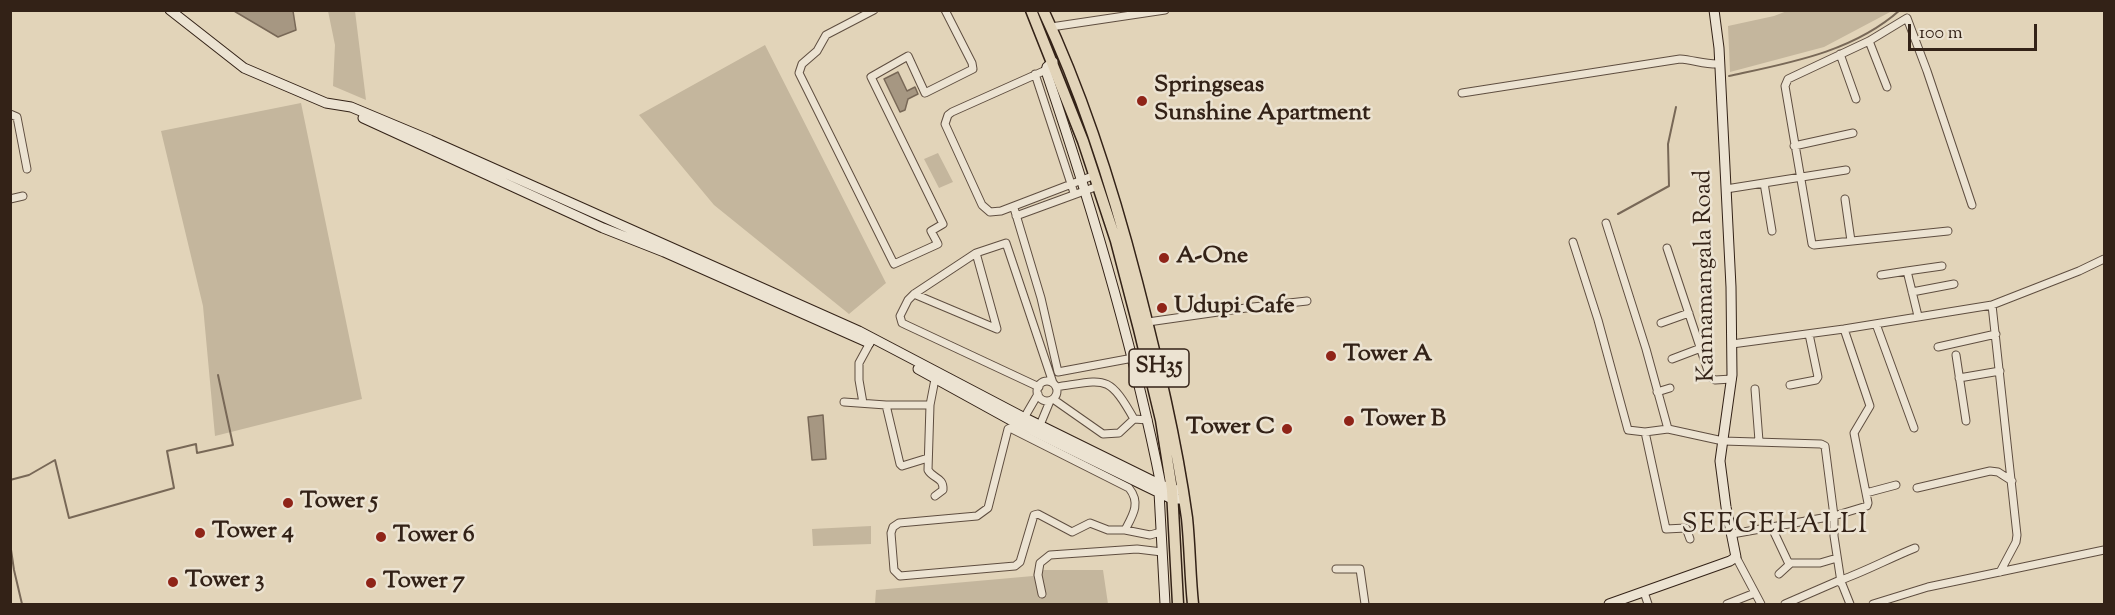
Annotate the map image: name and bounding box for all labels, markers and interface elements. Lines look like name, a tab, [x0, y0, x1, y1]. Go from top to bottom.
scale bar	[1911, 12, 2040, 50]
text: 100 m	[1919, 21, 1963, 47]
place label: Springseas Sunshine Apartment	[1154, 73, 1370, 129]
marker: Springseas Sunshine Apartment	[1135, 94, 1149, 108]
street label: Kannamangala Road	[1691, 170, 1723, 382]
place label: A-One	[1176, 244, 1248, 272]
marker: A-One	[1157, 251, 1171, 265]
place label: Udupi Cafe	[1174, 294, 1295, 322]
marker: Udupi Cafe	[1155, 301, 1169, 315]
place label: Tower A	[1343, 342, 1432, 370]
road number: SH35	[1129, 349, 1189, 387]
marker: Tower A	[1324, 349, 1338, 363]
place label: Tower B	[1361, 407, 1446, 435]
marker: Tower B	[1342, 414, 1356, 428]
place label: Tower C	[1186, 415, 1275, 443]
marker: Tower C	[1280, 422, 1294, 436]
place label: Tower 5	[300, 489, 378, 517]
marker: Tower 5	[281, 496, 295, 510]
district label: SEEGEHALLI	[1682, 511, 1868, 543]
place label: Tower 4	[212, 519, 294, 547]
place label: Tower 6	[393, 523, 475, 551]
marker: Tower 4	[193, 526, 207, 540]
marker: Tower 6	[374, 530, 388, 544]
place label: Tower 3	[185, 568, 264, 596]
place label: Tower 7	[383, 569, 465, 597]
marker: Tower 3	[166, 575, 180, 589]
marker: Tower 7	[364, 576, 378, 590]

